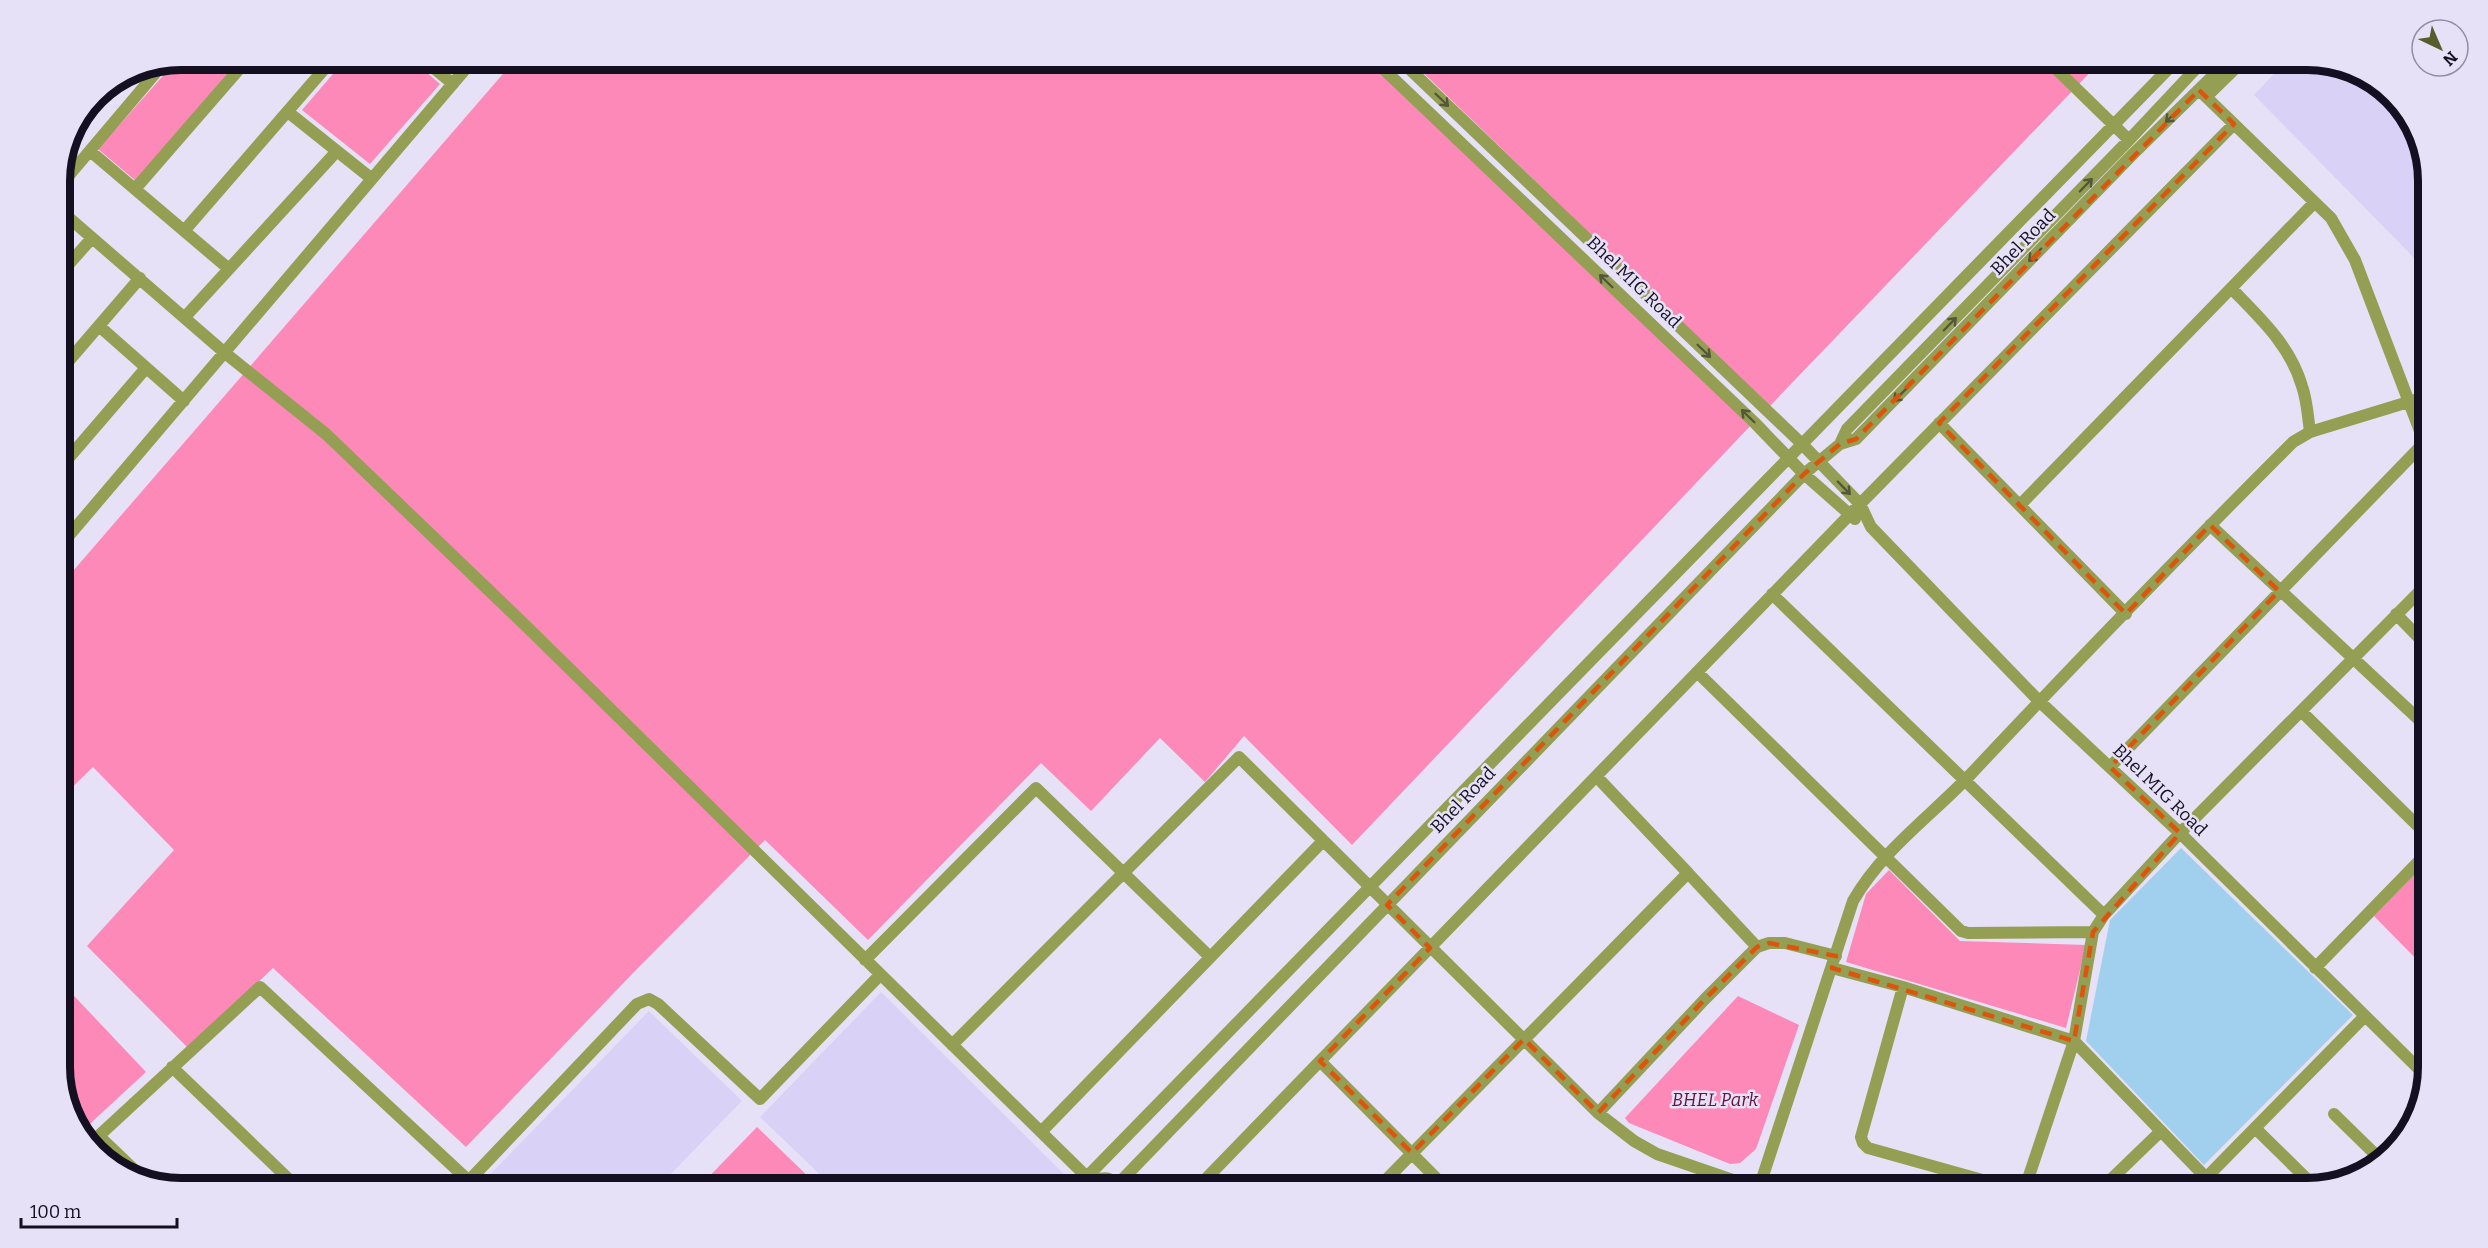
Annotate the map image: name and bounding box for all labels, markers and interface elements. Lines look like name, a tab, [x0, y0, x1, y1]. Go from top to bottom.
north arrow	[2410, 18, 2470, 78]
text: N	[2439, 47, 2461, 70]
one-way arrow	[1434, 93, 1449, 107]
one-way arrow	[2165, 109, 2180, 123]
one-way arrow	[2079, 177, 2093, 192]
street label: Bhel Road	[1986, 204, 2060, 280]
street label: Bhel MIG Road	[1582, 231, 1686, 333]
one-way arrow	[2028, 247, 2043, 262]
one-way arrow	[1599, 274, 1614, 288]
one-way arrow	[1942, 317, 1957, 332]
one-way arrow	[1697, 344, 1712, 359]
one-way arrow	[1893, 388, 1907, 403]
one-way arrow	[1740, 408, 1755, 423]
one-way arrow	[1836, 480, 1851, 495]
street label: Bhel MIG Road	[2108, 739, 2212, 841]
street label: Bhel Road	[1426, 762, 1500, 838]
park label: BHEL Park	[1672, 1089, 1758, 1111]
scale bar	[21, 1191, 177, 1229]
text: 100 m	[30, 1201, 81, 1223]

